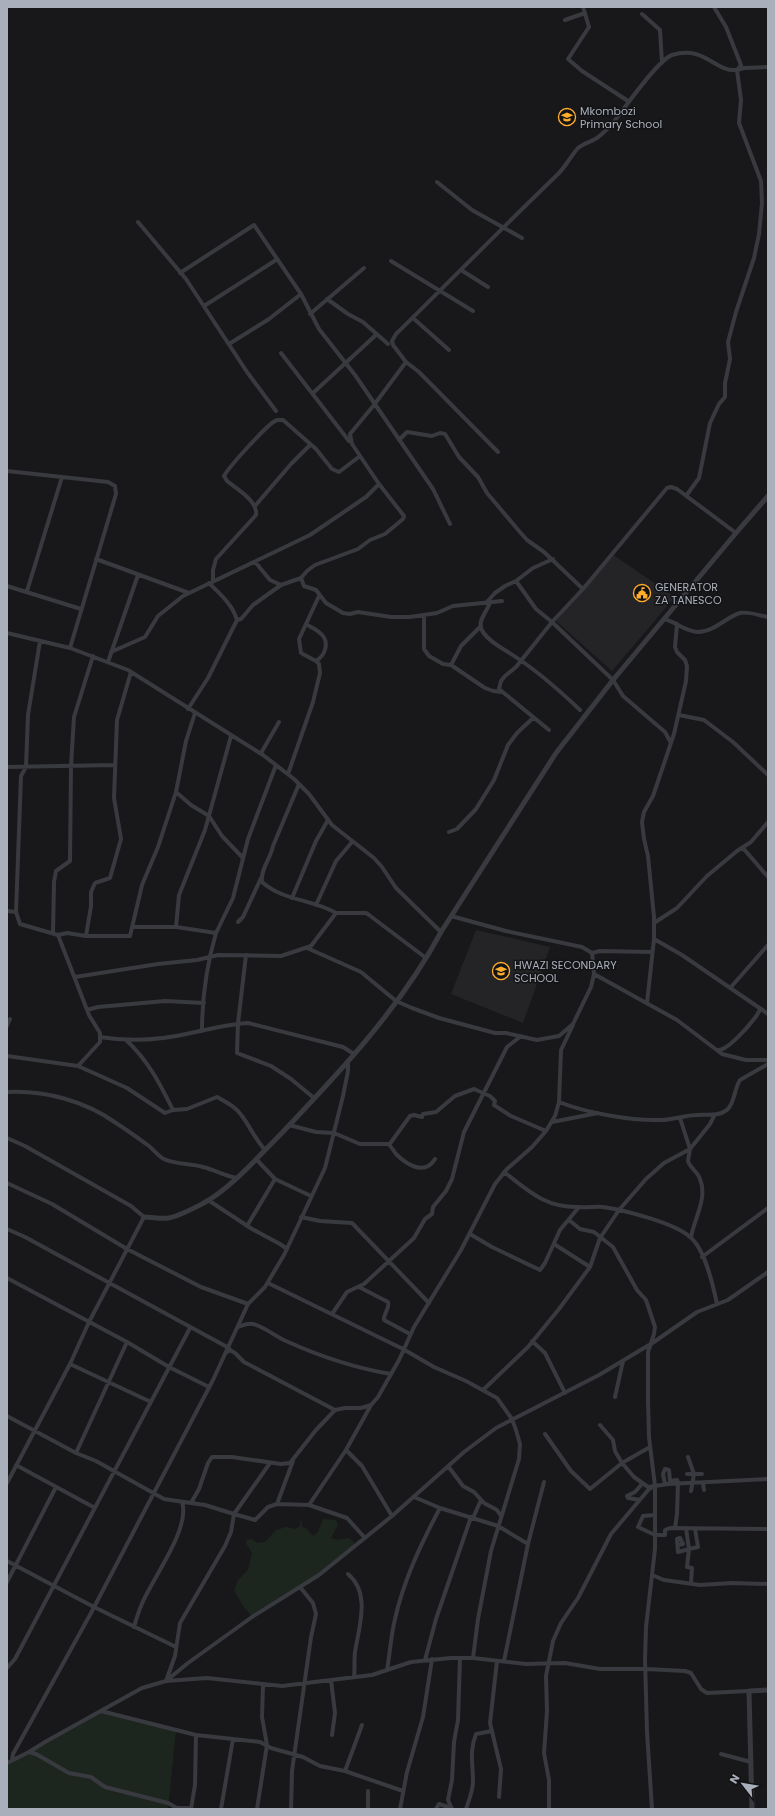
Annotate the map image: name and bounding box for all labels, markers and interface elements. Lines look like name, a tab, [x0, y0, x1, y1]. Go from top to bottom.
place label: Mkombozi Primary School	[580, 103, 662, 132]
school or university icon: Mkombozi Primary School	[557, 107, 577, 127]
place label: GENERATOR ZA TANESCO	[655, 579, 722, 608]
public building icon: GENERATOR ZA TANESCO	[632, 583, 652, 603]
place label: HWAZI SECONDARY SCHOOL	[514, 957, 617, 986]
school or university icon: HWAZI SECONDARY SCHOOL	[491, 961, 511, 981]
north arrow	[723, 1764, 763, 1804]
text: N	[725, 1771, 743, 1787]

